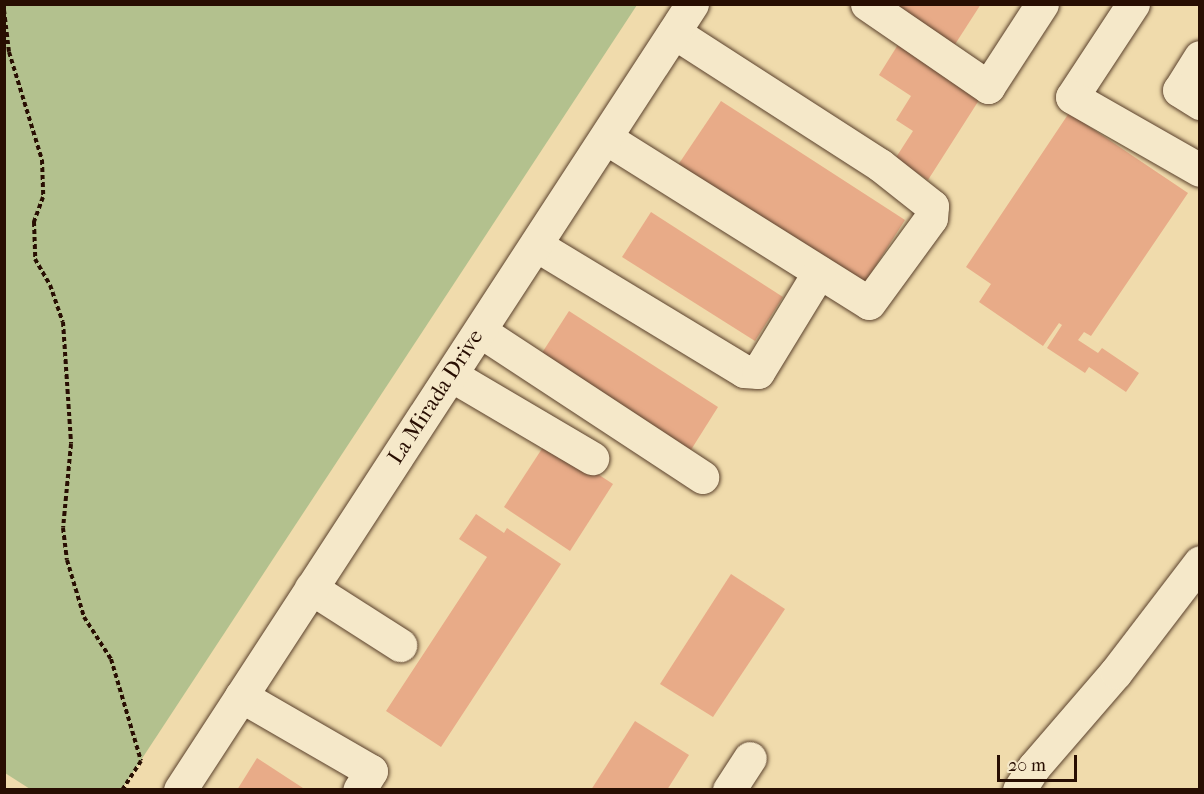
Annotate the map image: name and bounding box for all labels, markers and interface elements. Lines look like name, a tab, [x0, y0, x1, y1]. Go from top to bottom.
street label: La Mirada Drive	[383, 325, 489, 469]
scale bar	[1000, 743, 1080, 781]
text: 20 m	[1008, 755, 1046, 776]

